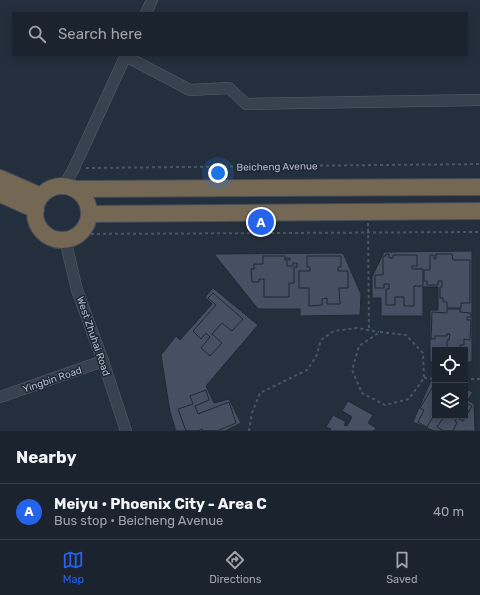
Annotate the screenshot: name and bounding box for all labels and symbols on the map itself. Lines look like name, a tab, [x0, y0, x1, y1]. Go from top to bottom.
street label: Beicheng Avenue	[236, 160, 318, 174]
your location	[208, 163, 228, 183]
pin: A	[248, 207, 274, 237]
street label: West Zhuhai Road	[74, 295, 112, 378]
street label: Yingbin Road	[21, 364, 83, 396]

